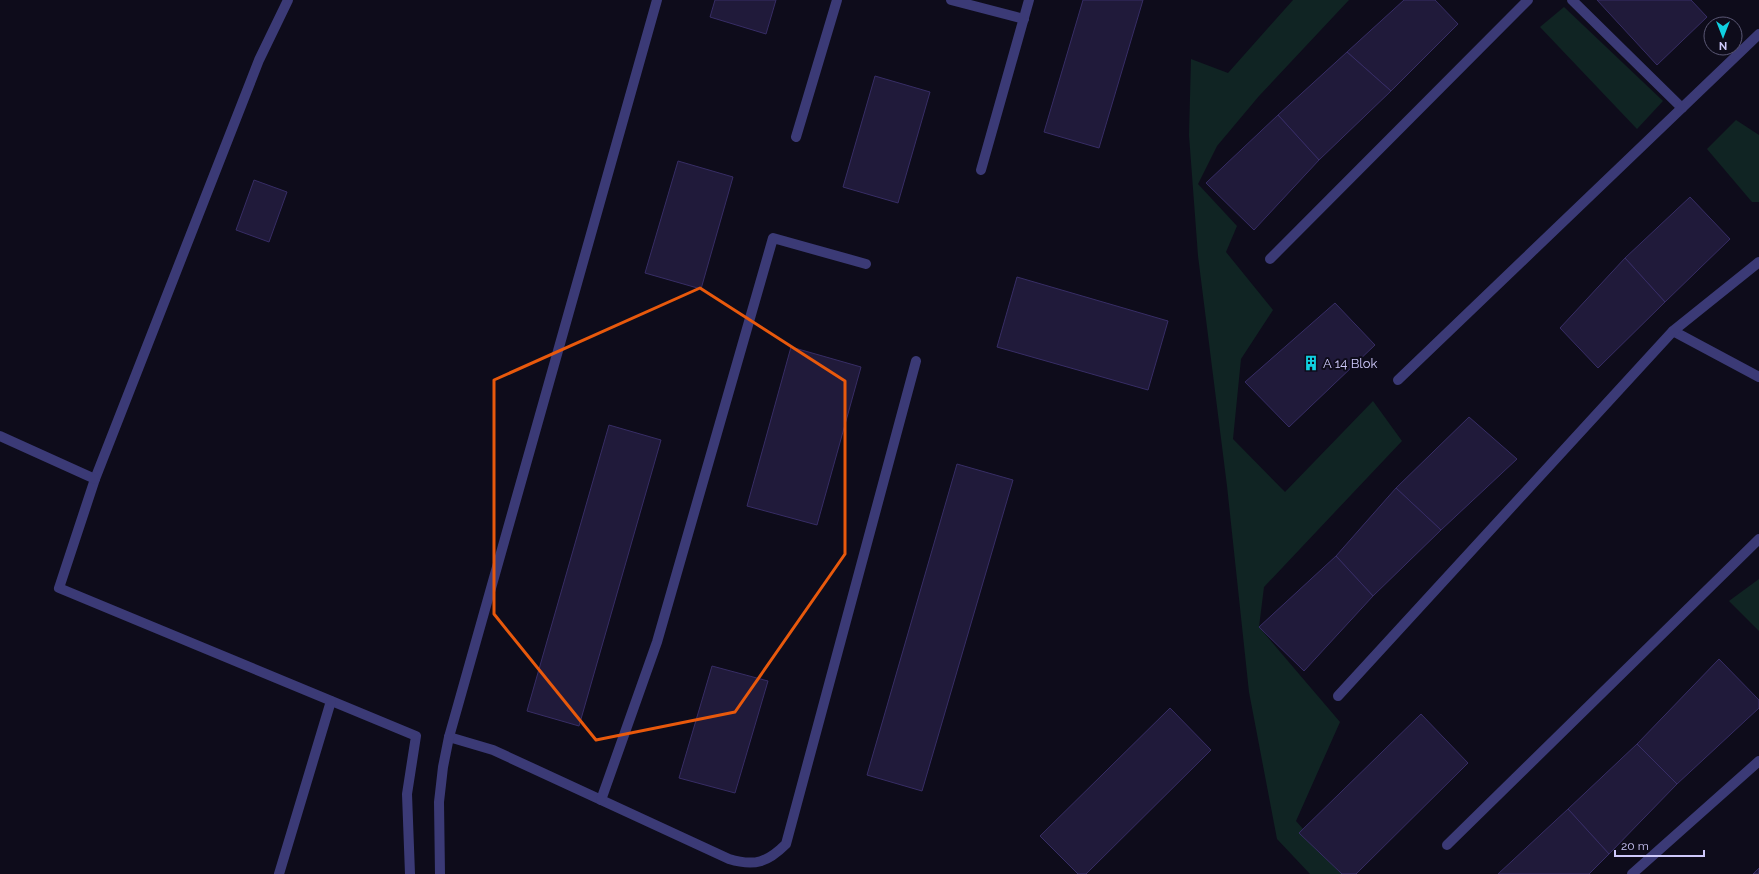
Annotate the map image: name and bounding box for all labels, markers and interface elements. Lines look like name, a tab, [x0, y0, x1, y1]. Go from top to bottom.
north arrow	[1703, 16, 1743, 56]
text: N	[1719, 39, 1727, 52]
building icon: A 14 Blok	[1302, 354, 1320, 372]
place label: A 14 Blok	[1323, 356, 1378, 371]
scale bar	[1615, 832, 1704, 858]
text: 20 m	[1621, 839, 1649, 853]

